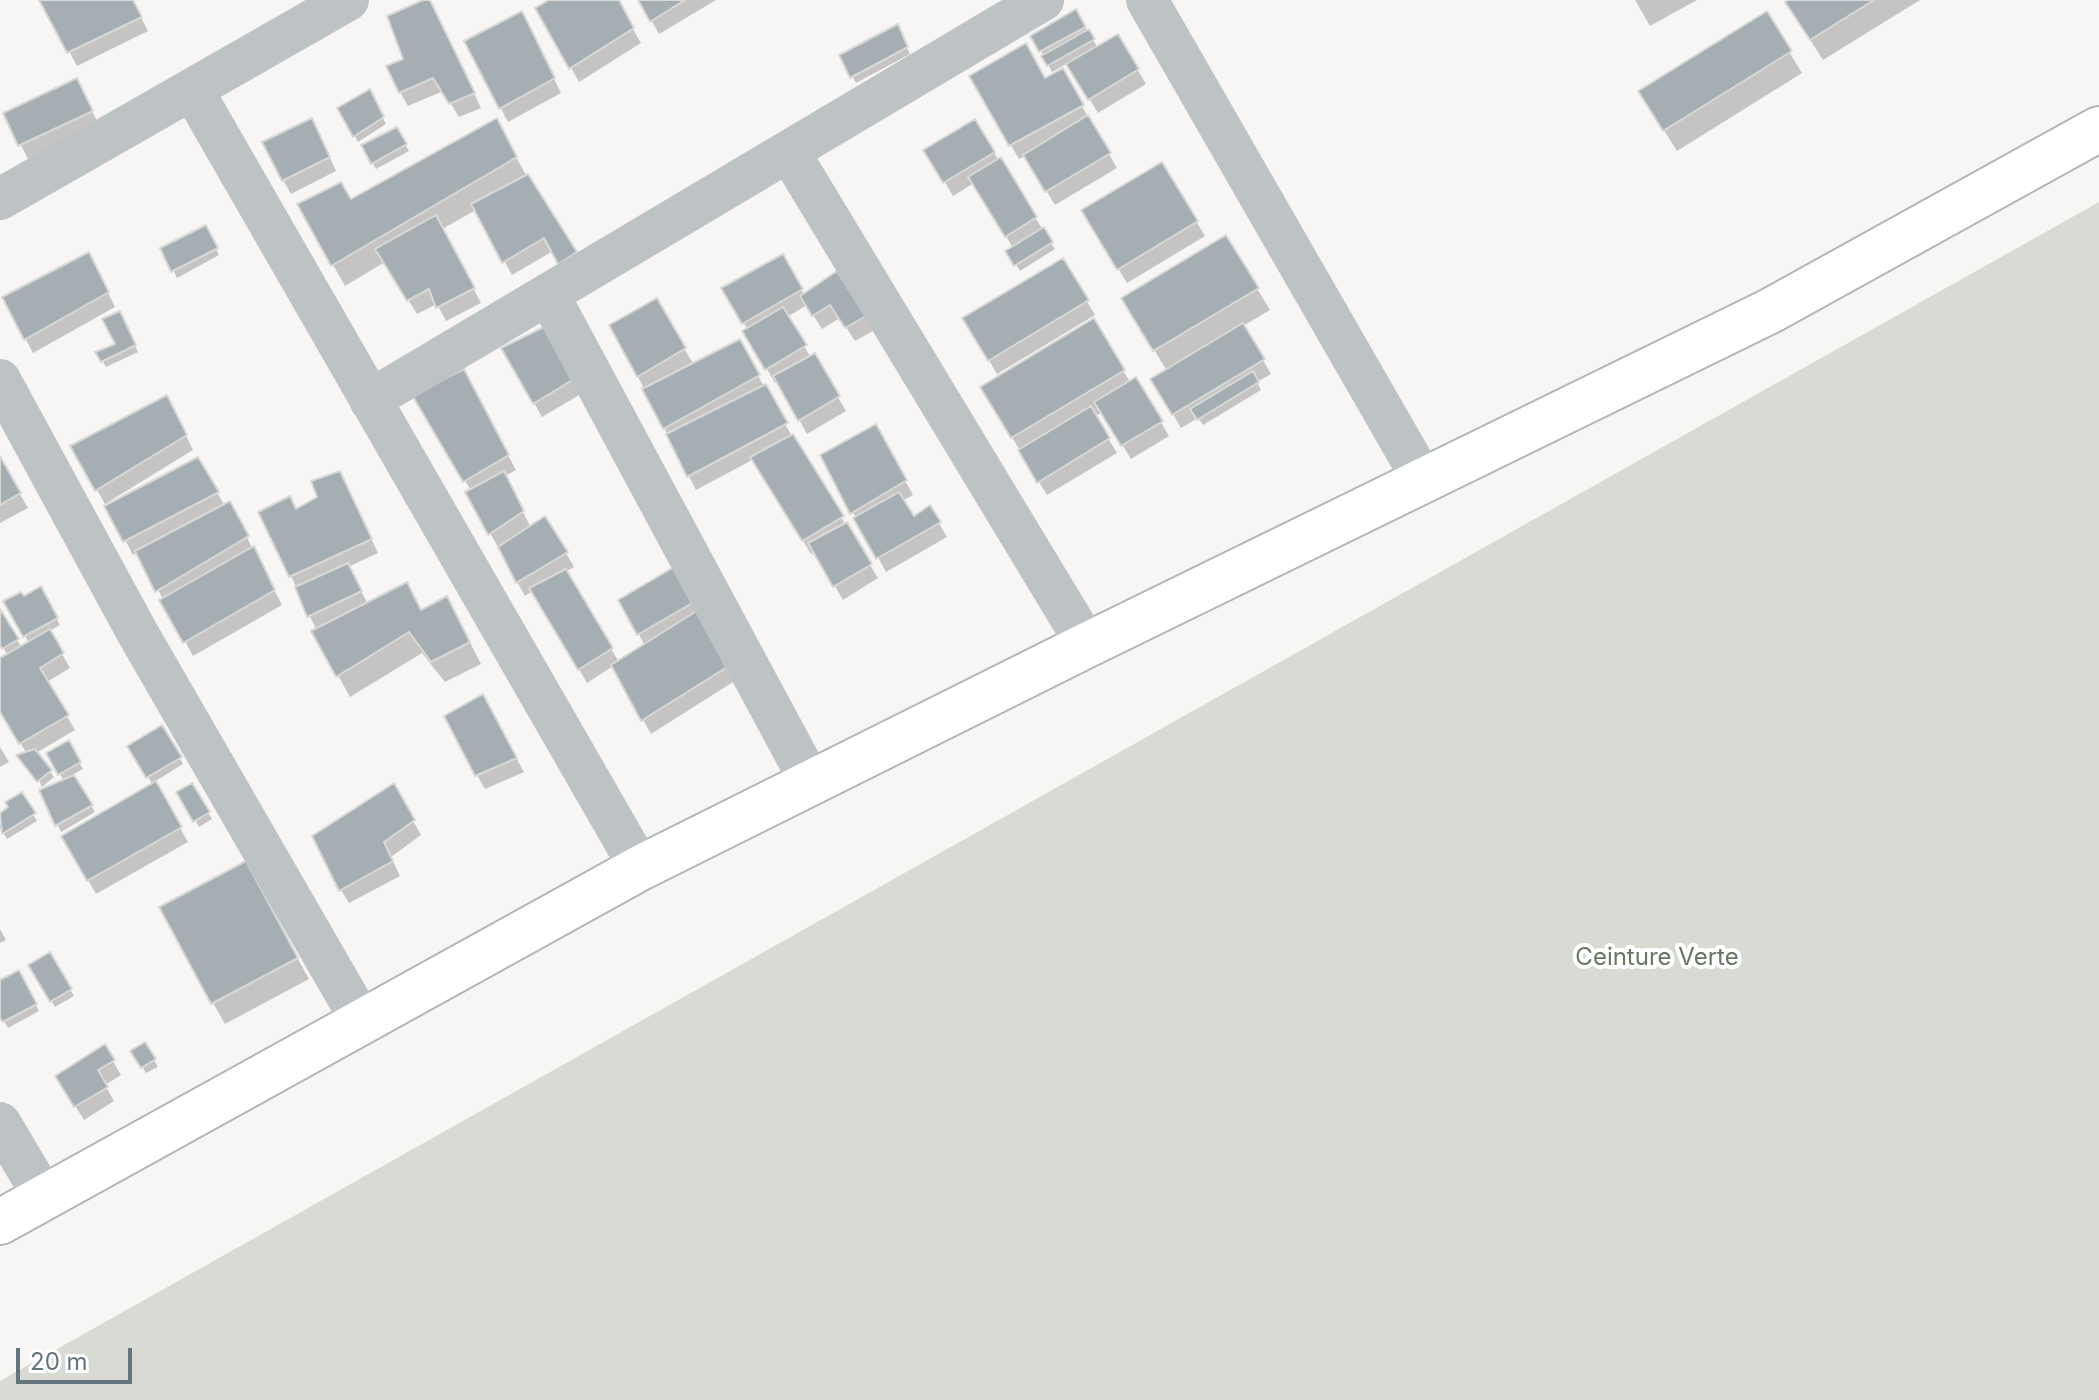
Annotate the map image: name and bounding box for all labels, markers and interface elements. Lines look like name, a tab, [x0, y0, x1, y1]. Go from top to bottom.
park label: Ceinture Verte	[1575, 944, 1739, 972]
scale bar	[20, 1332, 136, 1382]
text: 20 m	[30, 1347, 88, 1376]

